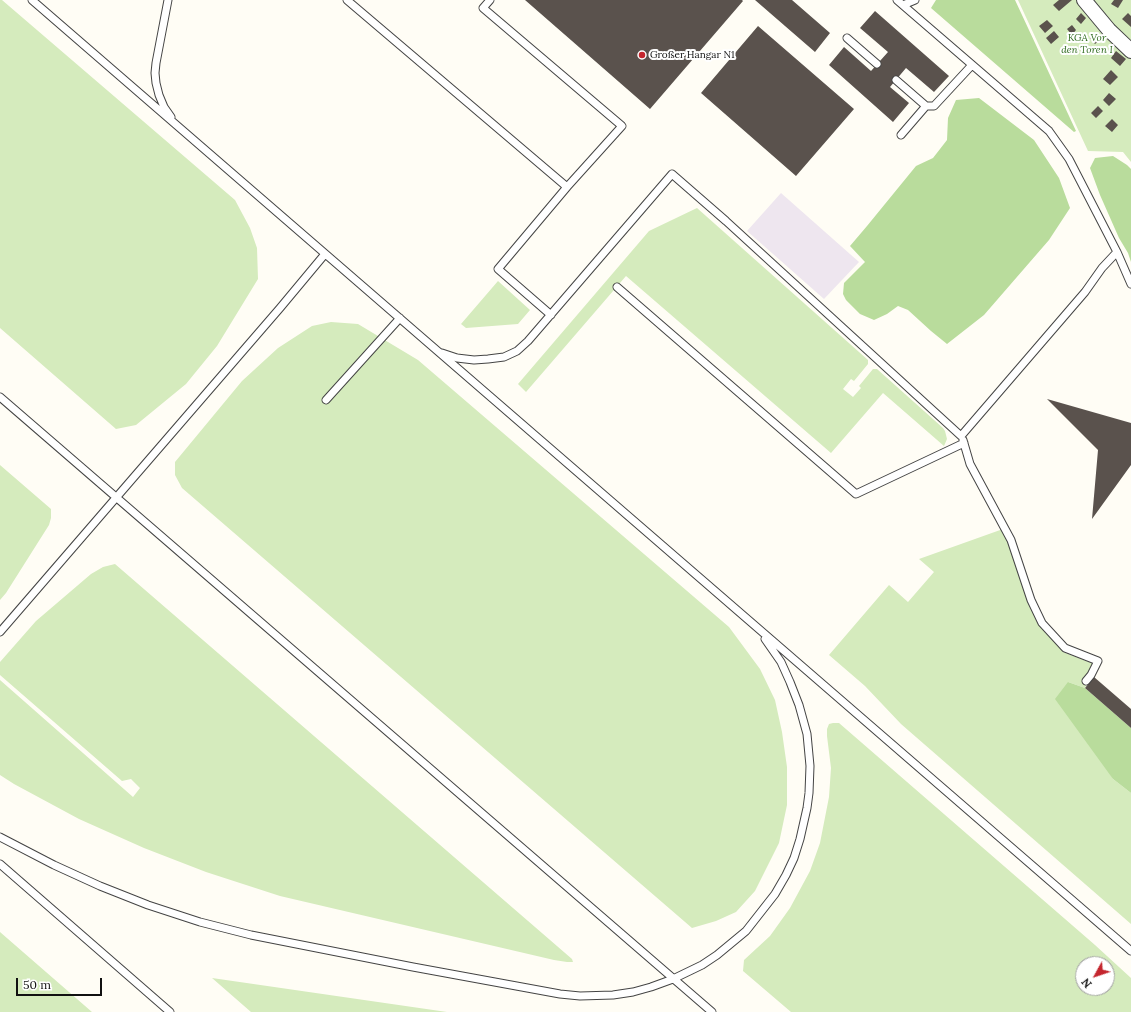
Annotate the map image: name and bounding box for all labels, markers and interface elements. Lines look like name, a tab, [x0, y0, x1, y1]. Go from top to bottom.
park label: KGA Vor den Toren I	[1061, 32, 1113, 56]
place label: Großer Hangar N1	[650, 49, 735, 61]
marker: Großer Hangar N1	[637, 50, 647, 60]
north arrow	[1075, 956, 1115, 996]
scale bar	[18, 970, 104, 996]
text: N	[1078, 975, 1095, 991]
text: 50 m	[23, 977, 51, 992]

